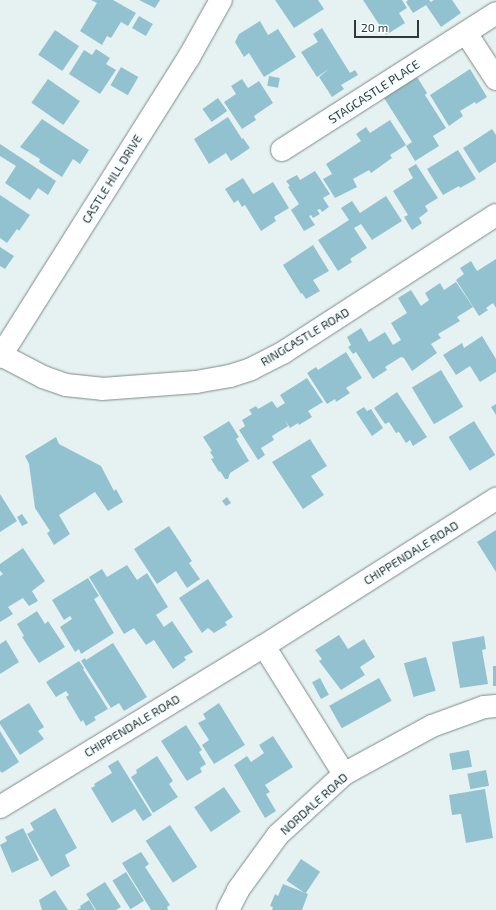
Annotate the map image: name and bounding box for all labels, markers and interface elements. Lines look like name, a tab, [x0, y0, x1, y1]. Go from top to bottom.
scale bar	[356, 12, 421, 38]
text: 20 m	[361, 20, 388, 34]
street label: STAGCASTLE PLACE	[326, 57, 422, 127]
street label: CASTLE HILL DRIVE	[79, 132, 145, 226]
street label: RINGCASTLE ROAD	[258, 305, 352, 369]
street label: CHIPPENDALE ROAD	[361, 518, 461, 588]
street label: CHIPPENDALE ROAD	[82, 692, 182, 760]
street label: NORDALE ROAD	[277, 770, 351, 838]

